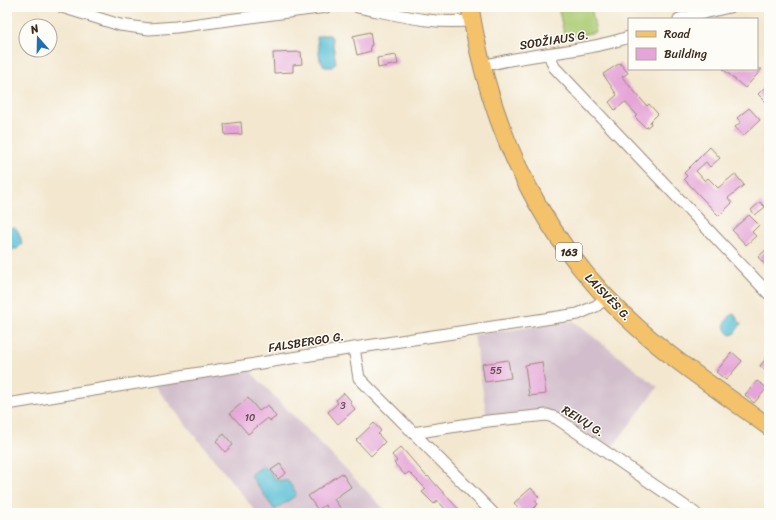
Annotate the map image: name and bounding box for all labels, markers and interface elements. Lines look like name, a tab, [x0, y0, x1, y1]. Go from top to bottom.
north arrow	[18, 18, 58, 58]
legend	[628, 18, 758, 70]
text: N	[27, 19, 42, 40]
text: Road	[664, 23, 691, 45]
street label: SODŽIAUS G.	[518, 24, 590, 56]
text: Building	[664, 43, 707, 65]
road number: 163	[556, 243, 582, 261]
street label: LAISVĖS G.	[579, 268, 637, 326]
street label: FALSBERGO G.	[267, 325, 345, 359]
house number: 55	[490, 362, 502, 380]
house number: 3	[340, 397, 346, 415]
street label: REIVŲ G.	[557, 399, 609, 443]
house number: 10	[245, 409, 255, 427]

